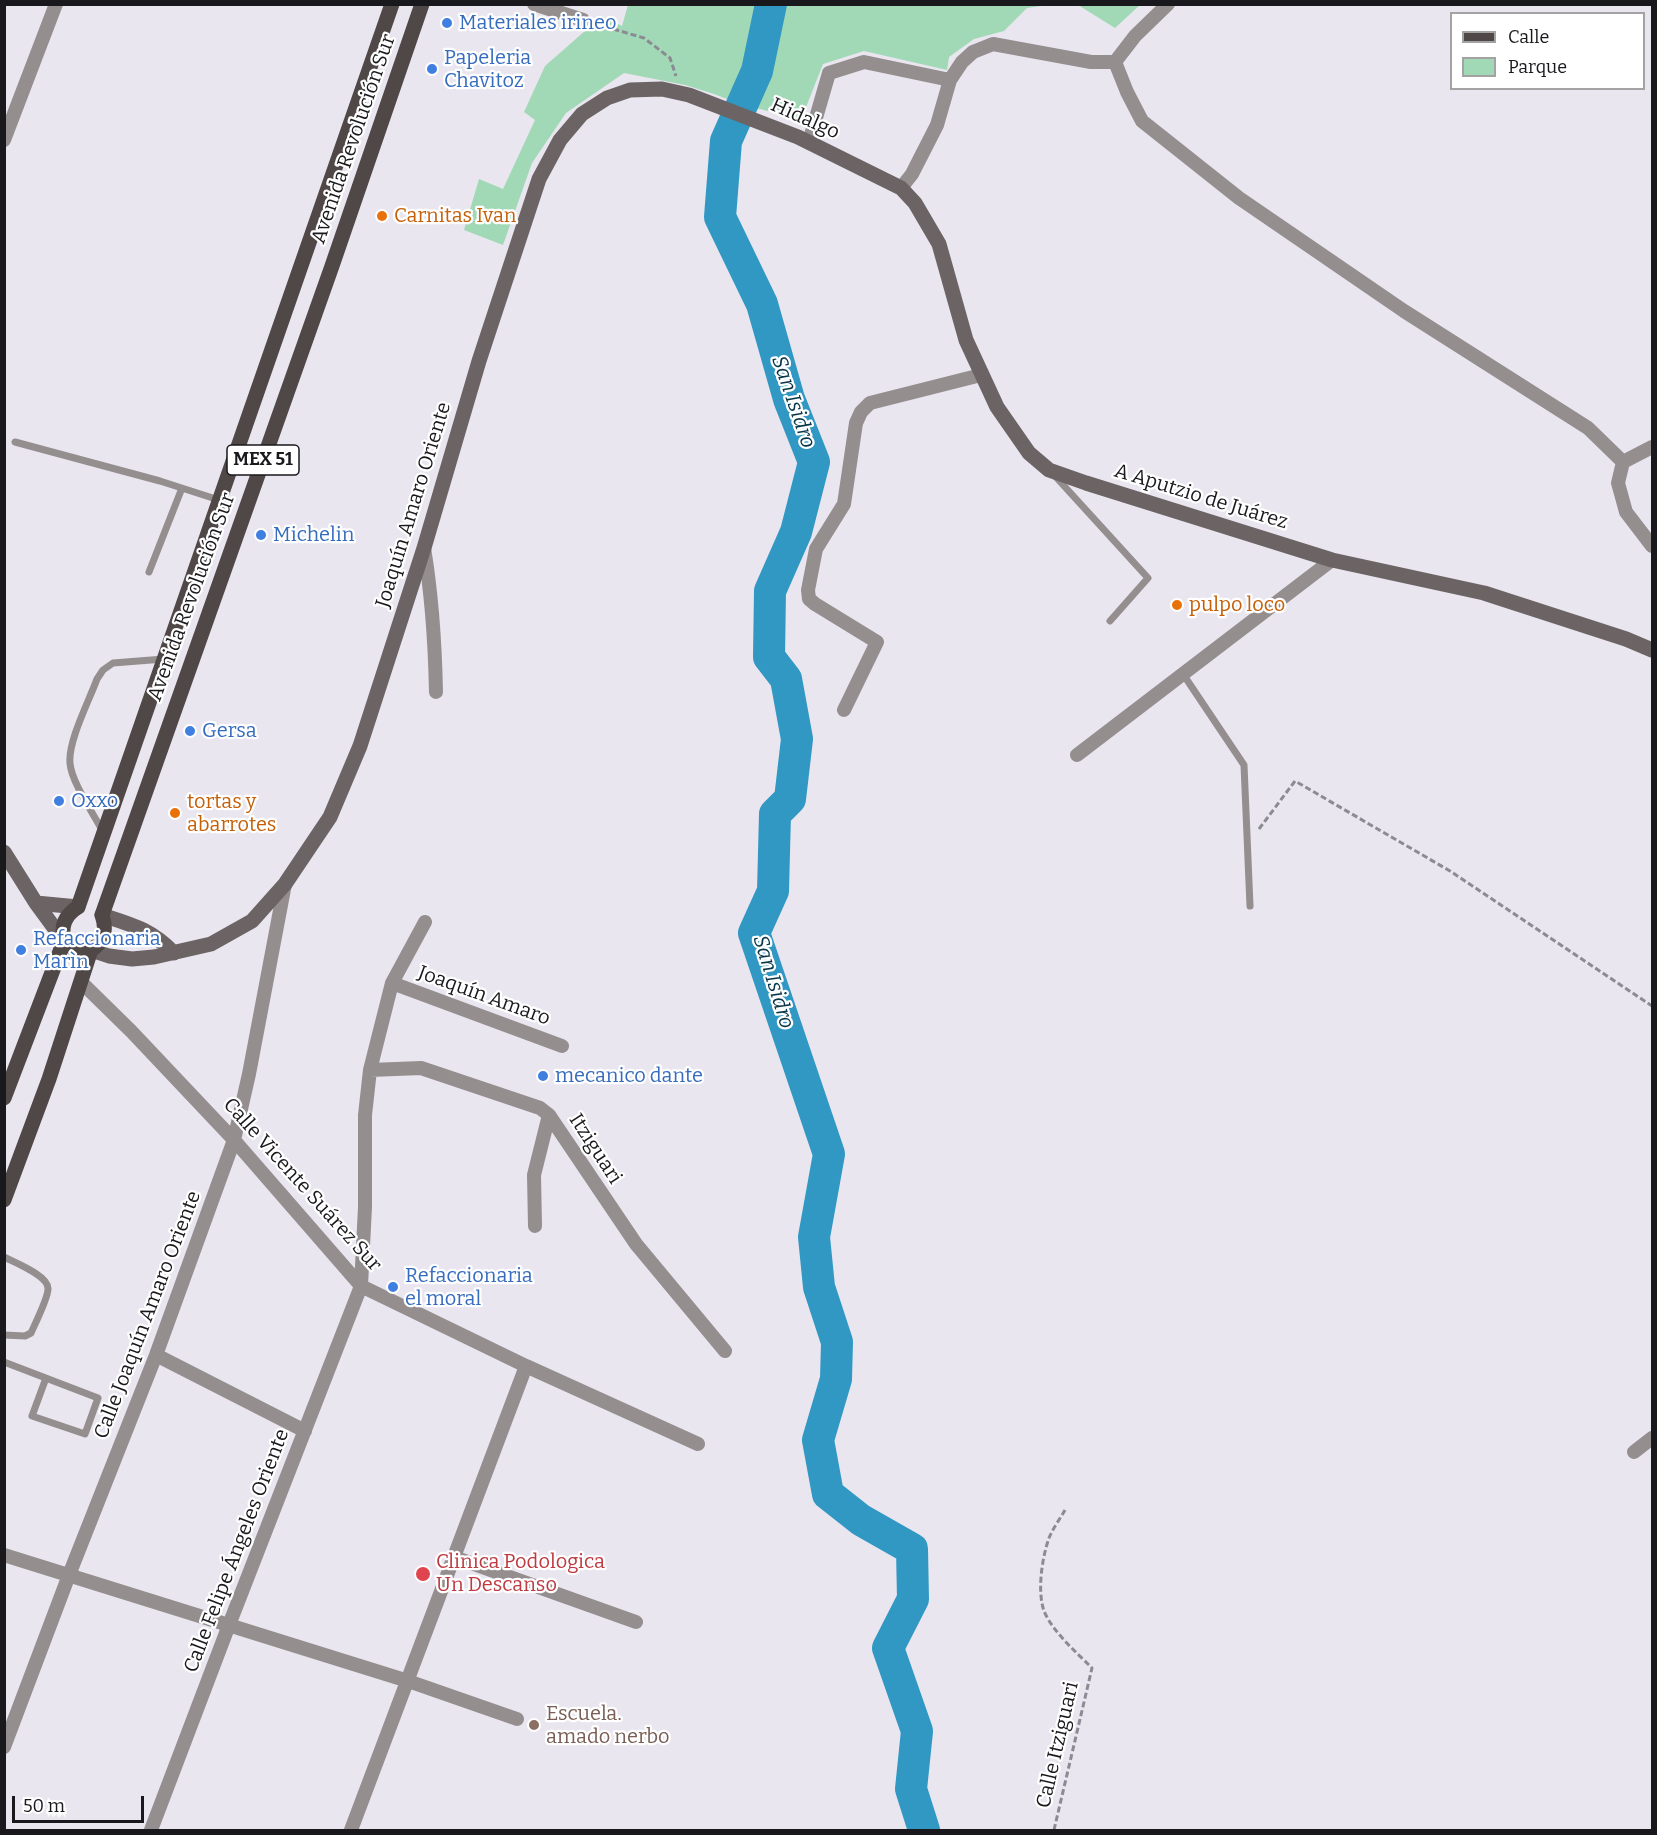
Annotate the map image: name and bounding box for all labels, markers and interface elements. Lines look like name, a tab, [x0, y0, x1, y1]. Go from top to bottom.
place label: Materiales irineo	[459, 11, 616, 35]
legend	[1450, 12, 1645, 90]
marker: Materiales irineo	[440, 16, 454, 30]
text: Calle	[1508, 26, 1549, 48]
street label: Avenida Revolución Sur	[307, 31, 401, 247]
place label: Papeleria Chavitoz	[444, 46, 531, 93]
text: Parque	[1508, 56, 1567, 78]
marker: Papeleria Chavitoz	[425, 62, 439, 76]
street label: Hidalgo	[767, 93, 843, 145]
place label: Carnitas Ivan	[394, 204, 517, 228]
marker: Carnitas Ivan	[375, 209, 389, 223]
water label: San Isidro	[765, 352, 821, 452]
street label: Joaquín Amaro Oriente	[371, 399, 457, 611]
road number: MEX 51	[227, 445, 299, 475]
street label: A Aputzio de Juárez	[1111, 459, 1291, 535]
street label: Avenida Revolución Sur	[143, 490, 241, 704]
place label: Michelin	[273, 523, 354, 547]
marker: Michelin	[254, 528, 268, 542]
place label: pulpo loco	[1189, 593, 1285, 617]
marker: pulpo loco	[1170, 598, 1184, 612]
place label: Gersa	[202, 719, 257, 743]
marker: Gersa	[183, 724, 197, 738]
place label: Oxxo	[71, 789, 118, 813]
place label: tortas y abarrotes	[187, 790, 276, 837]
marker: Oxxo	[52, 794, 66, 808]
marker: tortas y abarrotes	[168, 806, 182, 820]
place label: Refaccionaria Marìn	[33, 927, 161, 974]
water label: San Isidro	[747, 932, 799, 1032]
marker: Refaccionaria Marìn	[14, 943, 28, 957]
street label: Joaquín Amaro	[415, 961, 553, 1031]
place label: mecanico dante	[555, 1064, 703, 1088]
marker: mecanico dante	[536, 1069, 550, 1083]
street label: Calle Vicente Suárez Sur	[218, 1093, 386, 1277]
street label: Itziguari	[563, 1109, 627, 1189]
street label: Calle Joaquín Amaro Oriente	[90, 1188, 206, 1442]
place label: Refaccionaria el moral	[405, 1264, 533, 1311]
marker: Refaccionaria el moral	[386, 1280, 400, 1294]
street label: Calle Felipe Ángeles Oriente	[179, 1426, 295, 1676]
place label: Clinica Podologica Un Descanso	[436, 1550, 605, 1597]
marker: Clinica Podologica Un Descanso	[414, 1565, 432, 1583]
street label: Calle Itziguari	[1032, 1680, 1084, 1810]
place label: Escuela. amado nerbo	[546, 1702, 669, 1749]
marker: Escuela. amado nerbo	[527, 1718, 541, 1732]
scale bar	[15, 1784, 147, 1822]
text: 50 m	[23, 1795, 65, 1817]

